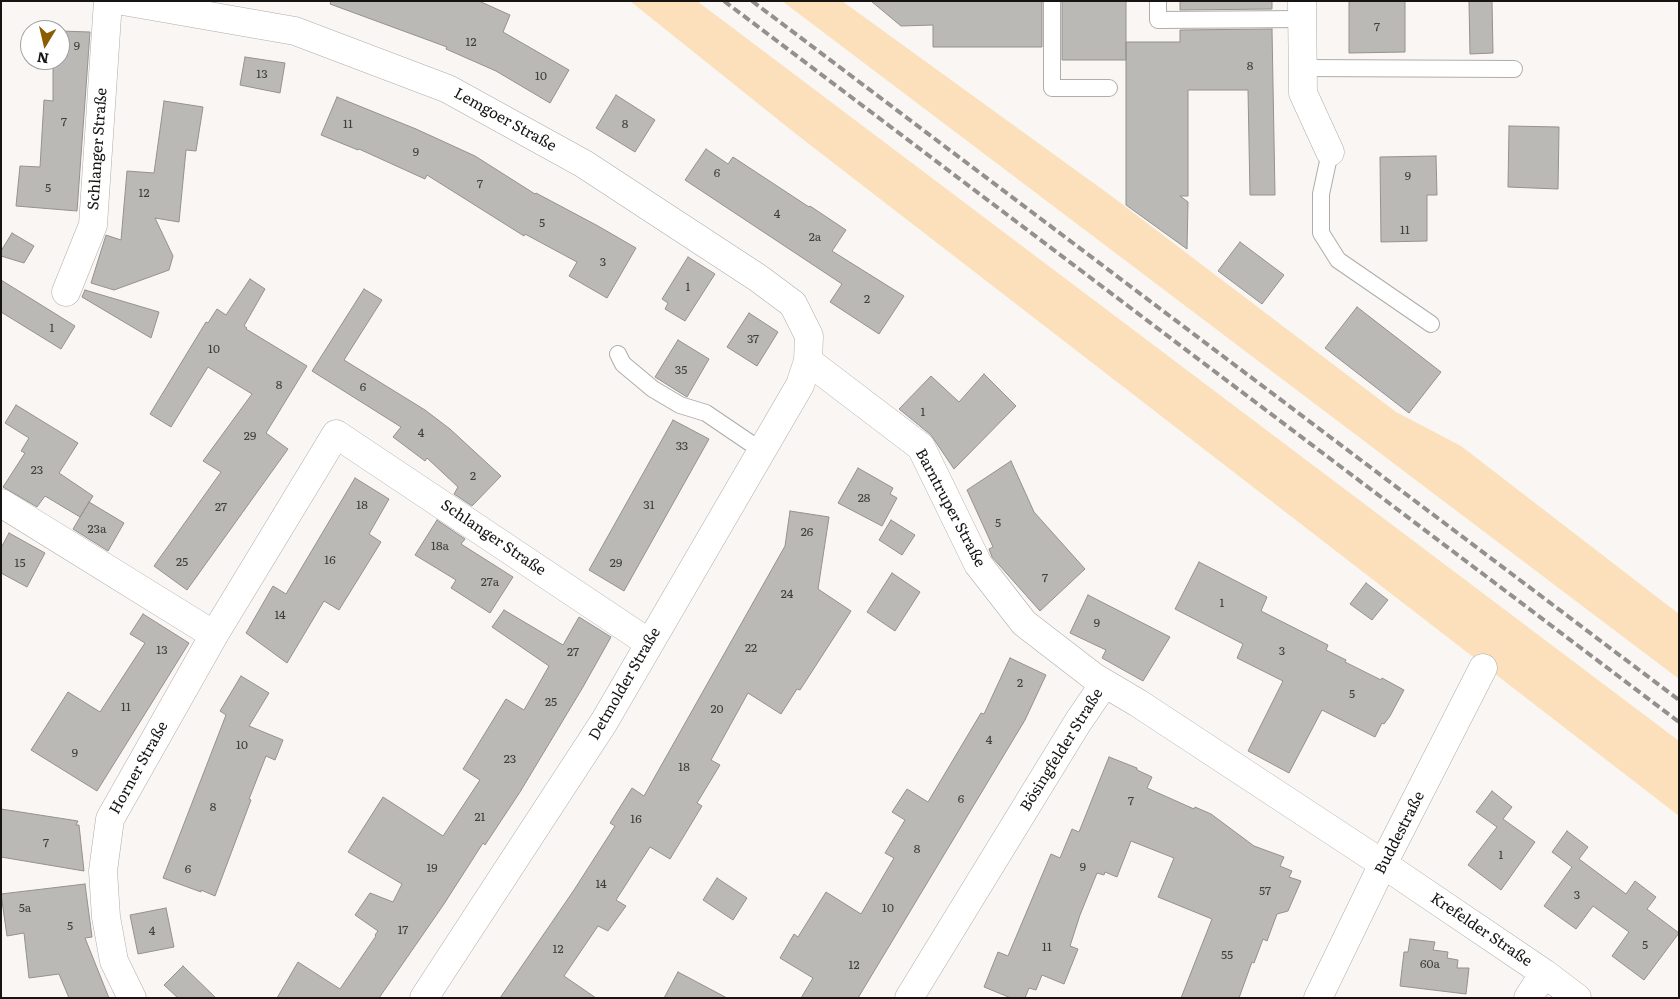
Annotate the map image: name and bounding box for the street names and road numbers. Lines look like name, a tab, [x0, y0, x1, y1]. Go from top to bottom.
street label: Lemgoer Straße	[451, 84, 559, 156]
street label: Schlanger Straße	[85, 87, 111, 211]
street label: Barntruper Straße	[911, 446, 989, 570]
street label: Schlanger Straße	[437, 496, 549, 580]
street label: Detmolder Straße	[585, 624, 665, 744]
street label: Bösingfelder Straße	[1017, 685, 1107, 815]
street label: Horner Straße	[106, 718, 172, 818]
street label: Buddestraße	[1371, 789, 1429, 877]
street label: Krefelder Straße	[1427, 889, 1535, 971]

